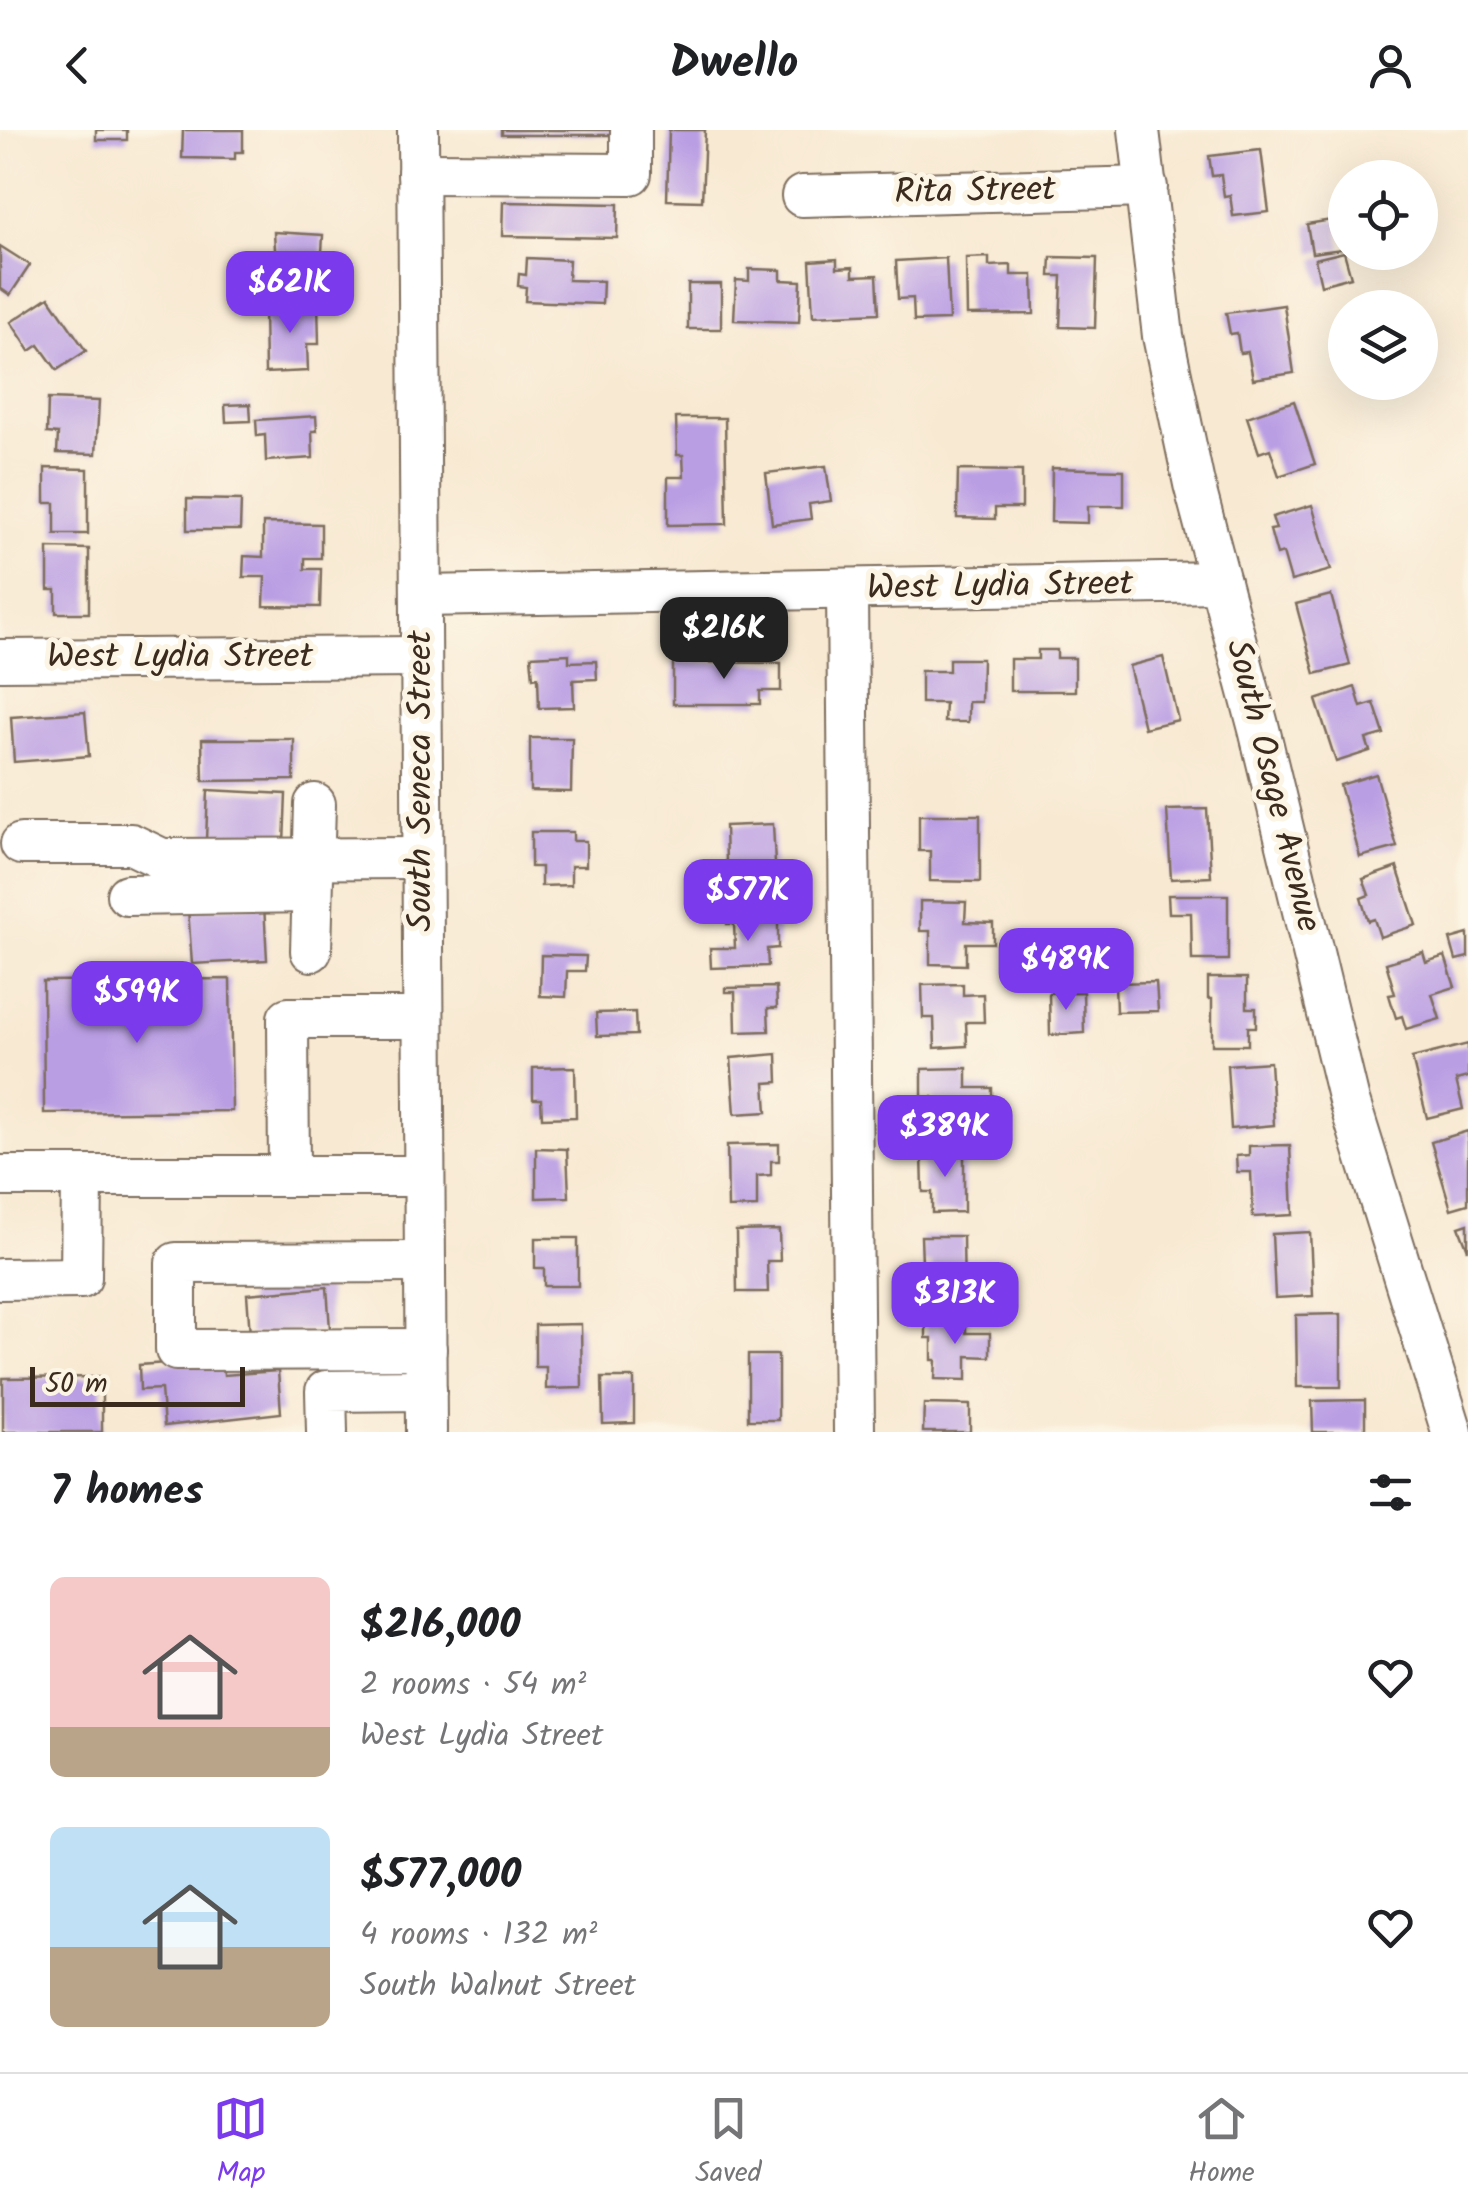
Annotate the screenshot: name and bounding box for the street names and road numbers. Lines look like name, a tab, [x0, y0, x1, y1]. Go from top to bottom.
street label: Rita Street	[894, 163, 1057, 221]
street label: West Lydia Street	[866, 557, 1134, 617]
street label: West Lydia Street	[47, 630, 314, 686]
street label: South Seneca Street	[394, 630, 450, 932]
street label: South Osage Avenue	[1209, 634, 1335, 938]

